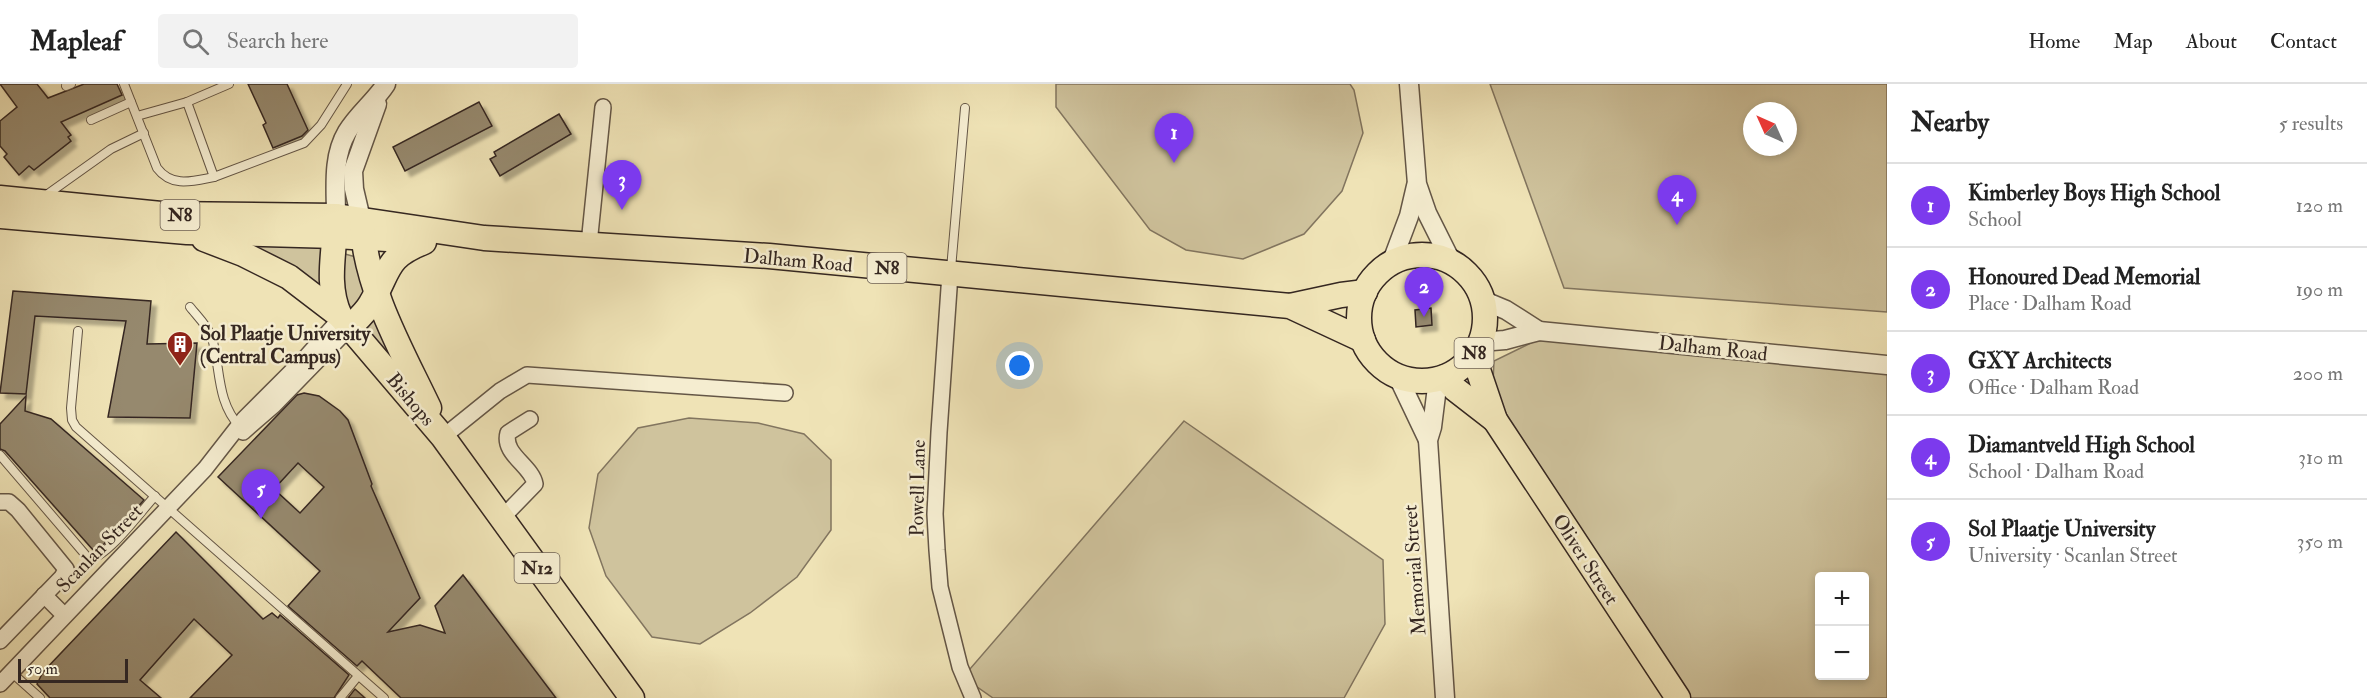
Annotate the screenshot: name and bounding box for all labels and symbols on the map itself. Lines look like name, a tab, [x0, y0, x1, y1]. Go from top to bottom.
north arrow	[1743, 102, 1797, 156]
pin: 1	[1154, 113, 1194, 163]
pin: 3	[602, 160, 642, 210]
pin: 4	[1658, 176, 1696, 225]
road number: N8	[160, 200, 200, 230]
street label: Dalham Road	[742, 243, 854, 278]
road number: N8	[868, 253, 906, 283]
pin: 2	[1404, 268, 1444, 317]
place label: Sol Plaatje University (Central Campus)	[200, 321, 372, 370]
building icon: Sol Plaatje University (Central Campus)	[165, 329, 195, 367]
street label: Dalham Road	[1657, 330, 1769, 367]
road number: N8	[1454, 338, 1494, 368]
your location	[1005, 351, 1034, 380]
street label: Bishops	[380, 367, 440, 432]
street label: Powell Lane	[904, 439, 931, 537]
pin: 5	[242, 470, 280, 519]
street label: Scanlan Street	[51, 498, 148, 598]
street label: Memorial Street	[1397, 503, 1432, 636]
street label: Oliver Street	[1547, 509, 1624, 610]
road number: N12	[514, 553, 560, 583]
scale bar	[18, 656, 128, 684]

